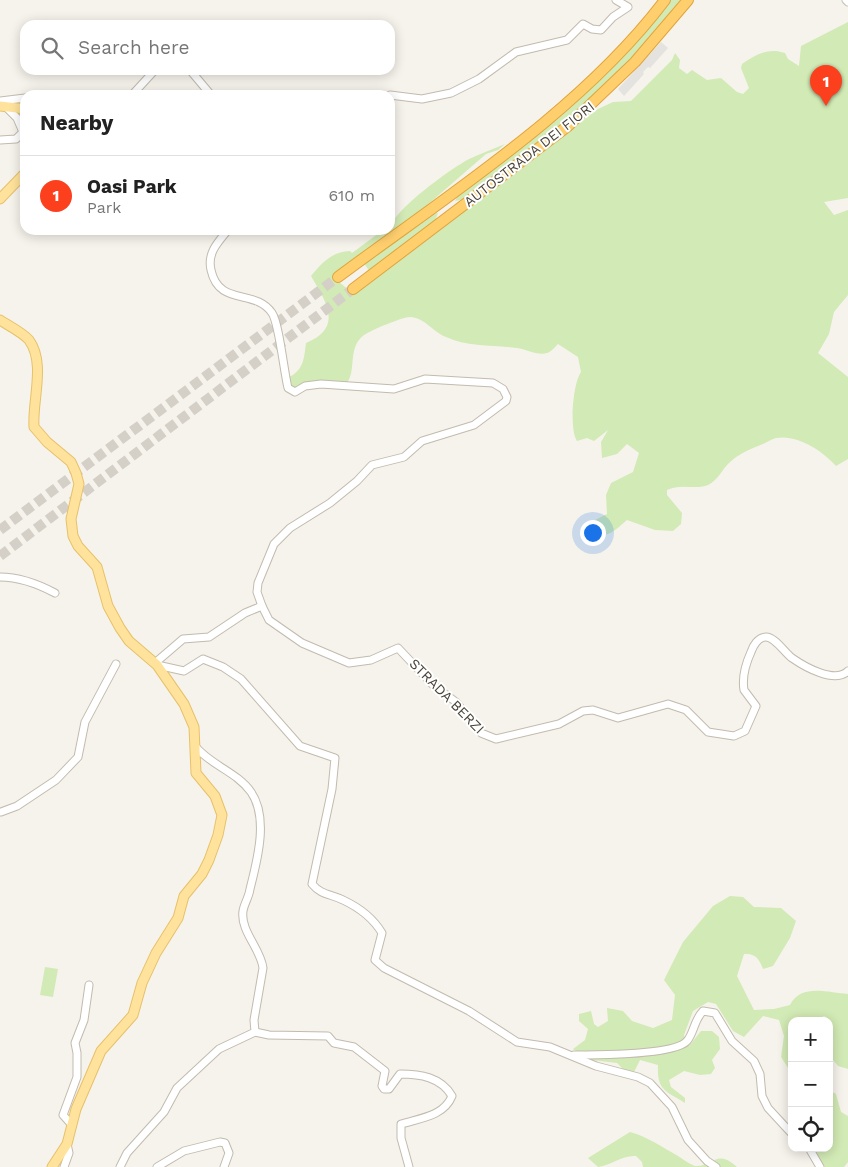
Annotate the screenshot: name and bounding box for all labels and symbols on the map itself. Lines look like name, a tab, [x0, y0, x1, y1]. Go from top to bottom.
pin: 1	[810, 65, 842, 106]
street label: AUTOSTRADA DEI FIORI	[461, 98, 597, 210]
your location	[580, 520, 606, 546]
street label: STRADA BERZI	[406, 655, 488, 737]

